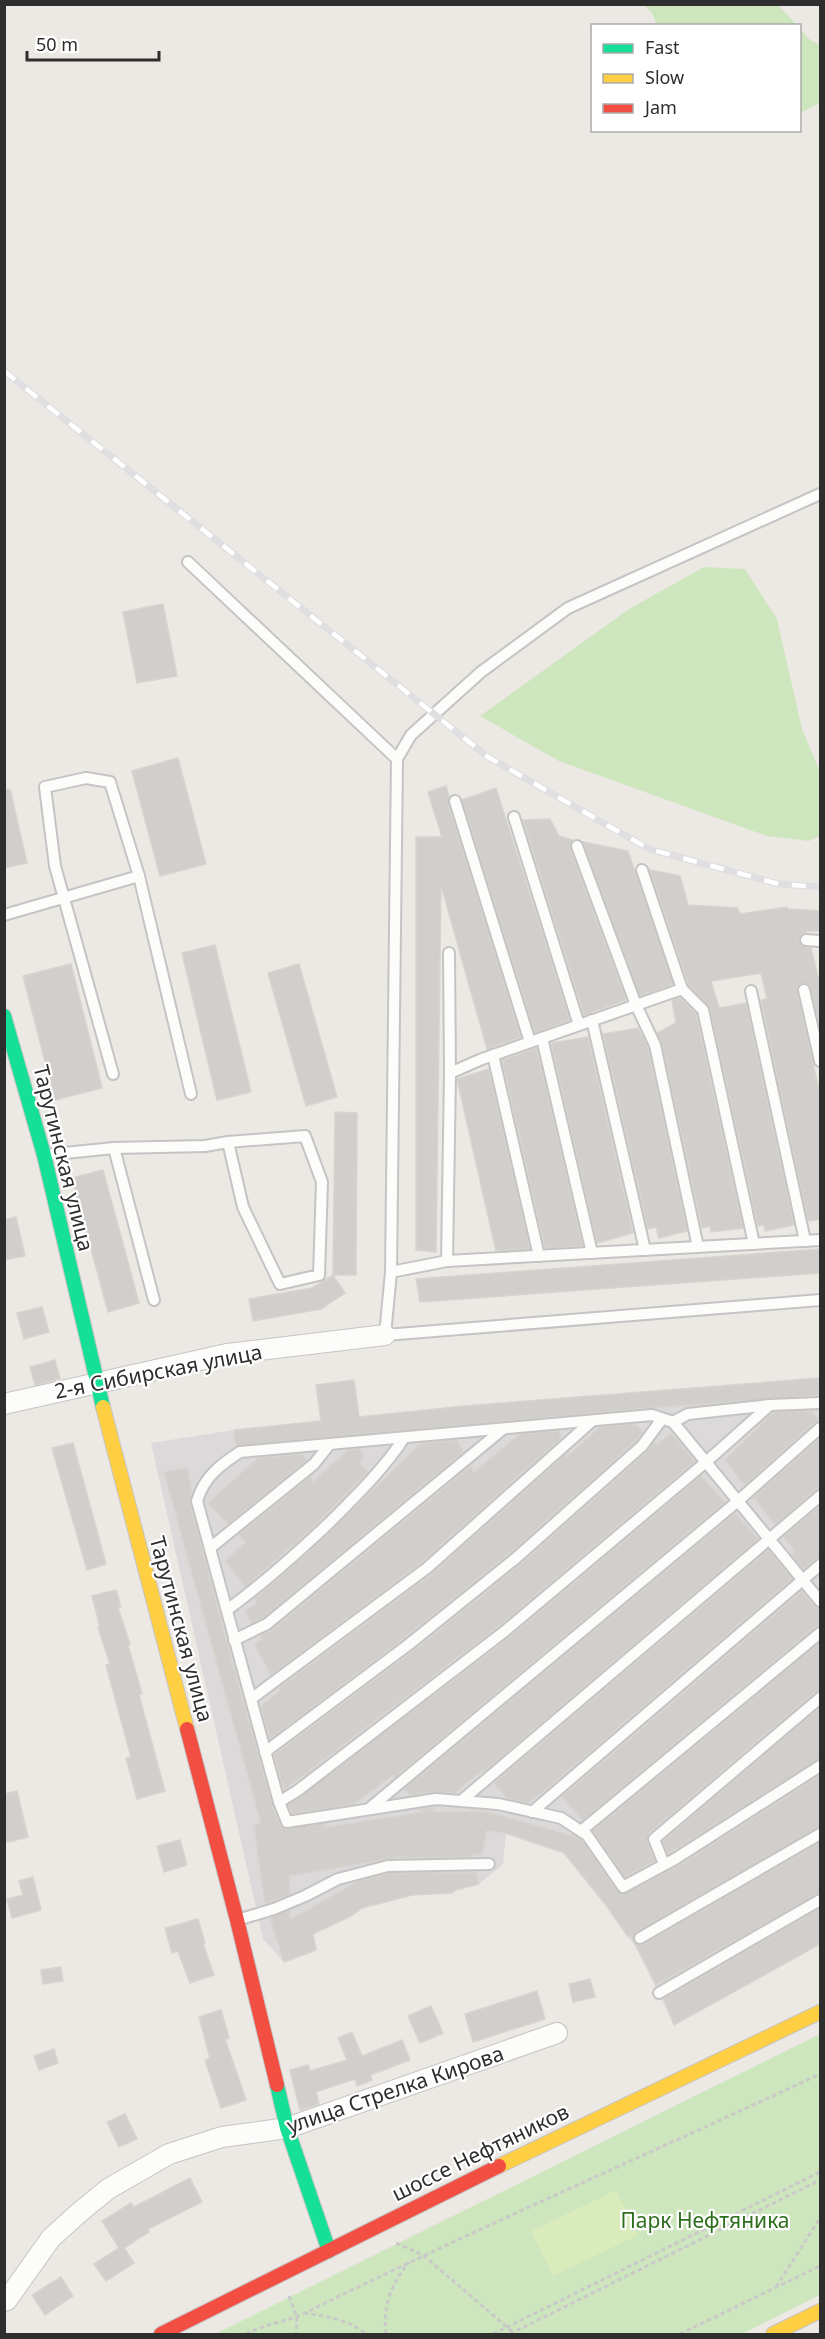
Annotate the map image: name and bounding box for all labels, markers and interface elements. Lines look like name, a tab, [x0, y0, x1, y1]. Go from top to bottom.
scale bar	[27, 24, 159, 62]
legend	[591, 24, 801, 132]
text: 50 m	[36, 32, 78, 56]
text: Fast	[645, 35, 680, 59]
text: Slow	[645, 65, 684, 89]
text: Jam	[643, 95, 677, 119]
street label: Тарутинская улица	[27, 1062, 101, 1254]
street label: 2-я Сибирская улица	[52, 1337, 264, 1405]
street label: Тарутинская улица	[144, 1533, 220, 1725]
street label: улица Стрелка Кирова	[283, 2039, 507, 2139]
street label: шоссе Нефтяников	[387, 2097, 573, 2207]
park label: Парк Нефтяника	[620, 2206, 790, 2234]

